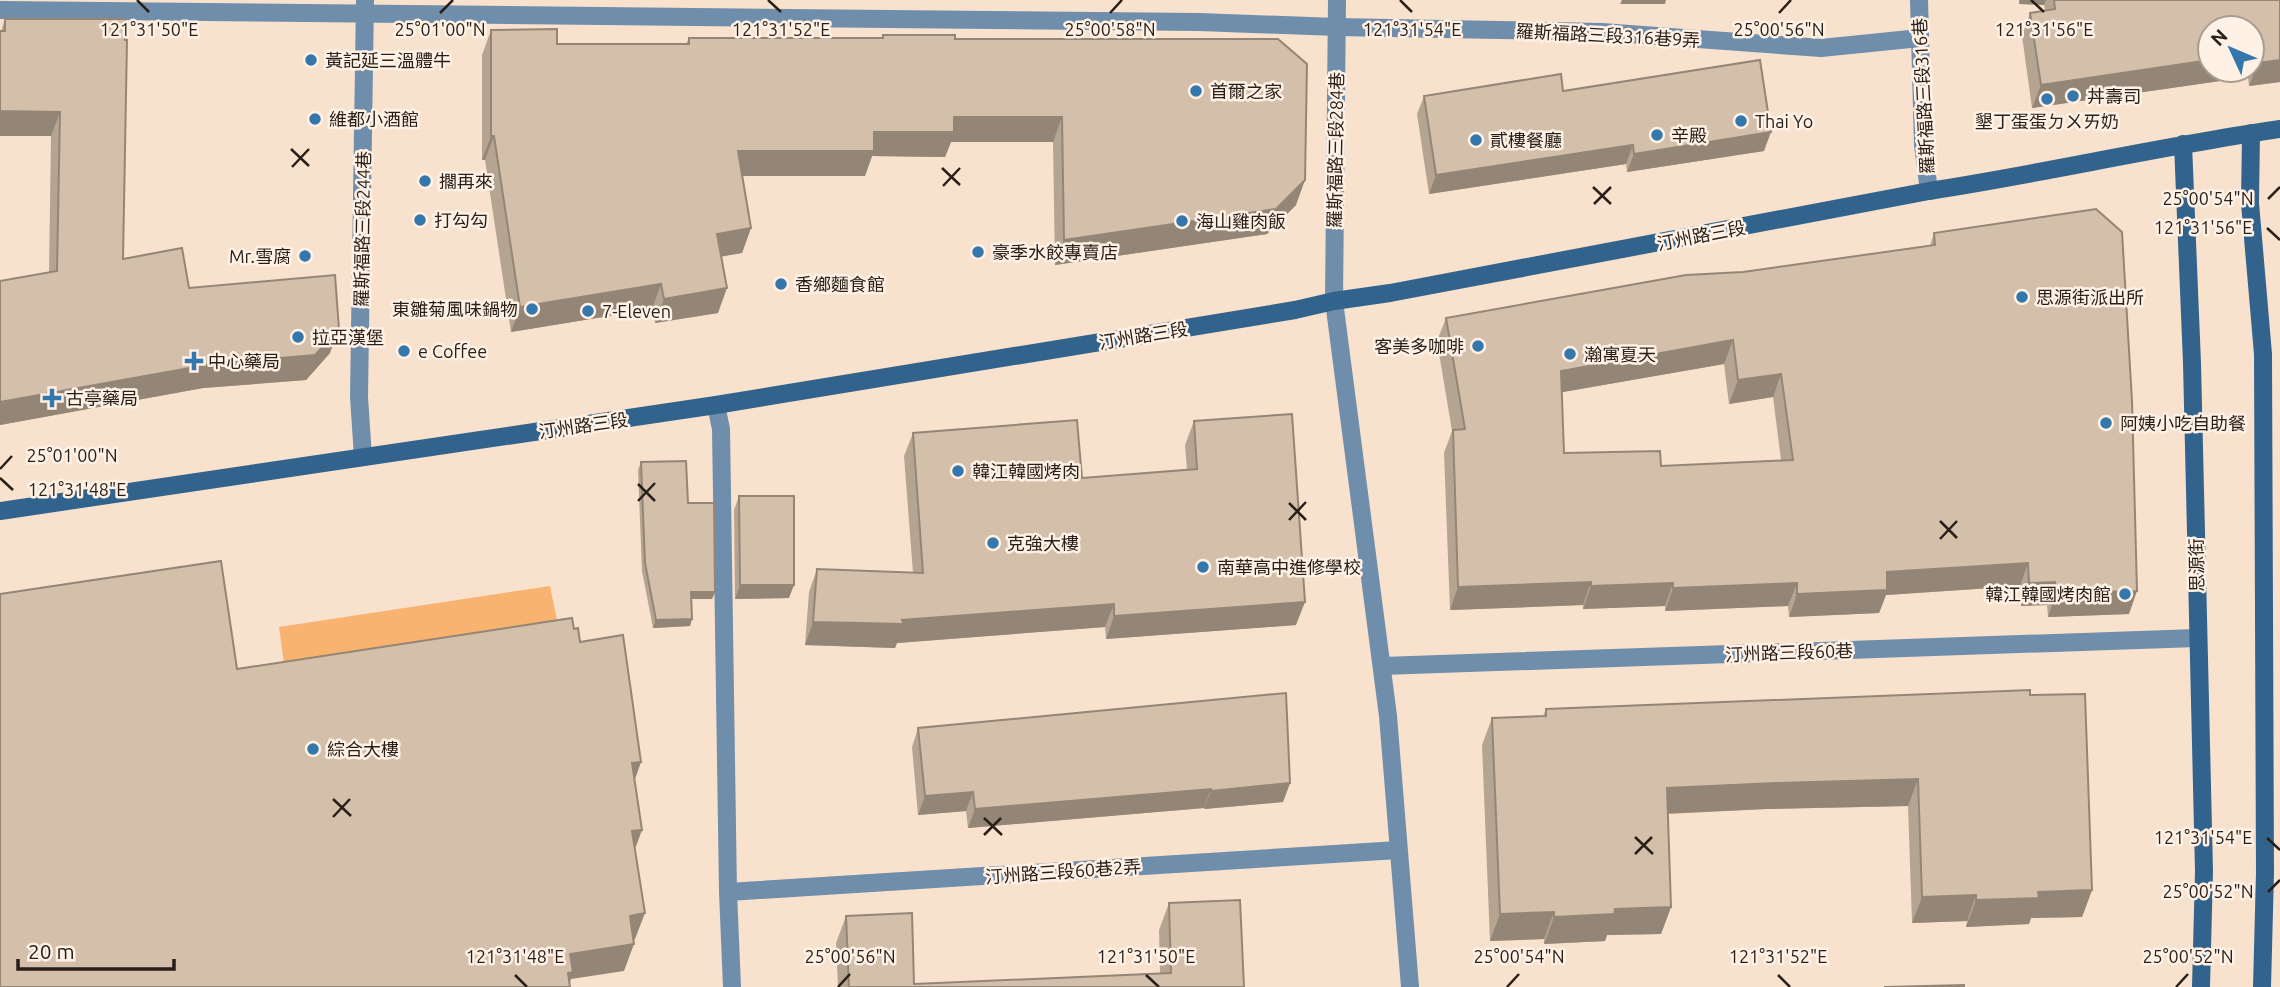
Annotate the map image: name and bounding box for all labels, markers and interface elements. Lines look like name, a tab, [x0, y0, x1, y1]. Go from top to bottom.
north arrow	[2196, 14, 2266, 84]
street label: 羅斯福路三段316巷	[1909, 17, 1937, 175]
text: 121°31'50"E	[100, 19, 198, 39]
text: 25°01'00"N	[394, 19, 486, 39]
text: 121°31'52"E	[732, 19, 830, 39]
text: 25°00'58"N	[1064, 19, 1156, 39]
text: 121°31'54"E	[1363, 19, 1461, 39]
text: 25°00'56"N	[1733, 19, 1825, 39]
text: 121°31'56"E	[1995, 19, 2093, 39]
street label: 羅斯福路三段316巷9弄	[1515, 20, 1701, 50]
text: N	[2206, 24, 2232, 50]
place label: 黃記延三溫體牛	[325, 50, 451, 70]
marker: 黃記延三溫體牛	[303, 52, 319, 68]
street label: 羅斯福路三段284巷	[1324, 72, 1346, 228]
place label: 首爾之家	[1210, 81, 1282, 101]
marker: 首爾之家	[1188, 83, 1204, 99]
place label: 丼壽司	[2087, 86, 2141, 106]
marker: 丼壽司	[2065, 88, 2081, 104]
marker: 墾丁蛋蛋ㄉㄨㄞ奶	[2039, 91, 2055, 107]
place label: 維都小酒館	[329, 109, 419, 129]
marker: 維都小酒館	[307, 111, 323, 127]
place label: Thai Yo	[1755, 111, 1813, 131]
place label: 墾丁蛋蛋ㄉㄨㄞ奶	[1975, 111, 2119, 131]
marker: Thai Yo	[1733, 113, 1749, 129]
place label: 辛殿	[1671, 125, 1707, 145]
marker: 辛殿	[1649, 127, 1665, 143]
place label: 貳樓餐廳	[1490, 130, 1562, 150]
marker: 貳樓餐廳	[1468, 132, 1484, 148]
street label: 羅斯福路三段244巷	[351, 151, 373, 307]
place label: 擱再來	[439, 171, 493, 191]
marker: 擱再來	[417, 173, 433, 189]
text: 25°00'54"N	[2162, 188, 2254, 208]
place label: 打勾勾	[434, 210, 488, 230]
place label: 海山雞肉飯	[1196, 211, 1286, 231]
marker: 打勾勾	[412, 212, 428, 228]
marker: 海山雞肉飯	[1174, 213, 1190, 229]
street label: 汀州路三段	[1655, 217, 1747, 253]
text: 121°31'56"E	[2154, 217, 2252, 237]
place label: 豪季水餃專賣店	[992, 242, 1118, 262]
marker: 豪季水餃專賣店	[970, 244, 986, 260]
place label: Mr.雪腐	[229, 246, 291, 266]
marker: Mr.雪腐	[297, 248, 313, 264]
place label: 香鄉麵食館	[795, 274, 885, 294]
marker: 香鄉麵食館	[773, 276, 789, 292]
place label: 思源街派出所	[2036, 287, 2144, 307]
marker: 思源街派出所	[2014, 289, 2030, 305]
place label: 東雛菊風味鍋物	[392, 299, 518, 319]
marker: 東雛菊風味鍋物	[524, 301, 540, 317]
place label: 7-Eleven	[602, 301, 671, 321]
marker: 7-Eleven	[580, 303, 596, 319]
street label: 汀州路三段	[1097, 318, 1189, 352]
place label: 拉亞漢堡	[312, 327, 384, 347]
marker: 拉亞漢堡	[290, 329, 306, 345]
place label: 客美多咖啡	[1374, 336, 1464, 356]
marker: 客美多咖啡	[1470, 338, 1486, 354]
place label: e Coffee	[418, 341, 487, 361]
marker: e Coffee	[396, 343, 412, 359]
place label: 瀚寓夏天	[1584, 344, 1656, 364]
marker: 瀚寓夏天	[1562, 346, 1578, 362]
place label: 中心藥局	[208, 351, 280, 371]
marker: 中心藥局	[186, 353, 202, 369]
place label: 古亭藥局	[66, 388, 138, 408]
marker: 古亭藥局	[44, 390, 60, 406]
street label: 汀州路三段	[537, 409, 629, 441]
place label: 阿姨小吃自助餐	[2120, 413, 2246, 433]
marker: 阿姨小吃自助餐	[2098, 415, 2114, 431]
text: 25°01'00"N	[26, 445, 118, 465]
place label: 韓江韓國烤肉	[972, 461, 1080, 481]
marker: 韓江韓國烤肉	[950, 463, 966, 479]
text: 121°31'48"E	[28, 479, 126, 499]
place label: 克強大樓	[1007, 533, 1079, 553]
marker: 克強大樓	[985, 535, 1001, 551]
street label: 思源街	[2186, 538, 2206, 592]
place label: 南華高中進修學校	[1217, 557, 1361, 577]
marker: 南華高中進修學校	[1195, 559, 1211, 575]
place label: 韓江韓國烤肉館	[1985, 584, 2111, 604]
marker: 韓江韓國烤肉館	[2117, 586, 2133, 602]
street label: 汀州路三段60巷	[1725, 640, 1853, 664]
place label: 綜合大樓	[327, 739, 399, 759]
marker: 綜合大樓	[305, 741, 321, 757]
text: 121°31'54"E	[2154, 827, 2252, 847]
street label: 汀州路三段60巷2弄	[984, 856, 1142, 886]
text: 25°00'52"N	[2162, 881, 2254, 901]
scale bar	[18, 928, 173, 972]
text: 20 m	[28, 939, 75, 963]
text: 121°31'48"E	[466, 946, 564, 966]
text: 25°00'56"N	[804, 946, 896, 966]
text: 121°31'50"E	[1097, 946, 1195, 966]
text: 25°00'54"N	[1473, 946, 1565, 966]
text: 121°31'52"E	[1729, 946, 1827, 966]
text: 25°00'52"N	[2142, 946, 2234, 966]

